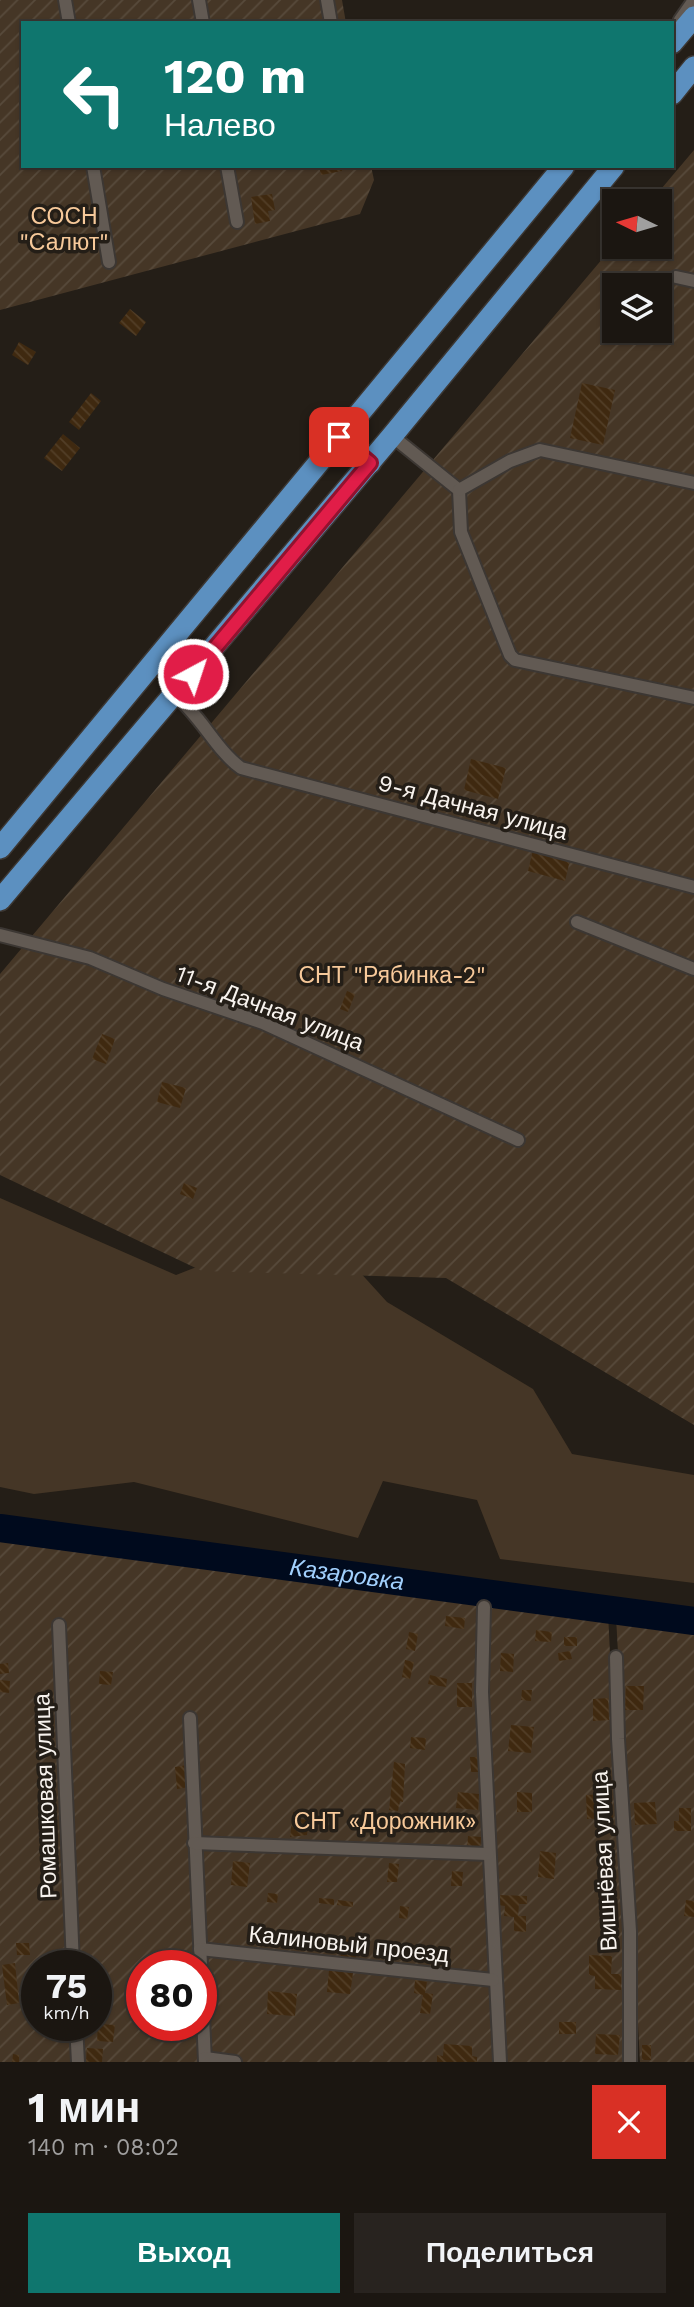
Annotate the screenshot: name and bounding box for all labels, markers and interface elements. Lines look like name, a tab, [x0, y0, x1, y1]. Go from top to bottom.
text: 120 m	[164, 47, 306, 105]
icon: left	[49, 49, 140, 140]
text: Налево	[164, 106, 276, 144]
north arrow	[602, 189, 672, 259]
map controls	[602, 189, 672, 343]
park label: СОСН "Салют"	[20, 203, 108, 256]
button: layers	[602, 273, 672, 343]
pin	[309, 407, 369, 467]
icon: arrive	[320, 418, 358, 456]
position arrow	[156, 637, 230, 711]
street label: 9-я Дачная улица	[375, 769, 571, 846]
street label: 11-я Дачная улица	[172, 960, 368, 1057]
park label: СНТ "Рябинка-2"	[299, 962, 485, 989]
water label: Казаровка	[288, 1553, 406, 1596]
street label: Ромашковая улица	[28, 1693, 63, 1899]
street label: Вишнёвая улица	[586, 1770, 623, 1952]
park label: СНТ «Дорожник»	[294, 1808, 476, 1835]
street label: Калиновый проезд	[247, 1921, 451, 1968]
speed limit sign: 80	[126, 1950, 217, 2041]
text: 75	[46, 1965, 87, 2007]
text: km/h	[43, 2002, 90, 2023]
text: 1 мин	[28, 2083, 140, 2132]
button: close	[592, 2085, 666, 2159]
text: 140 m · 08:02	[28, 2134, 179, 2161]
button: Выход	[28, 2213, 340, 2293]
button: Поделиться	[354, 2213, 666, 2293]

